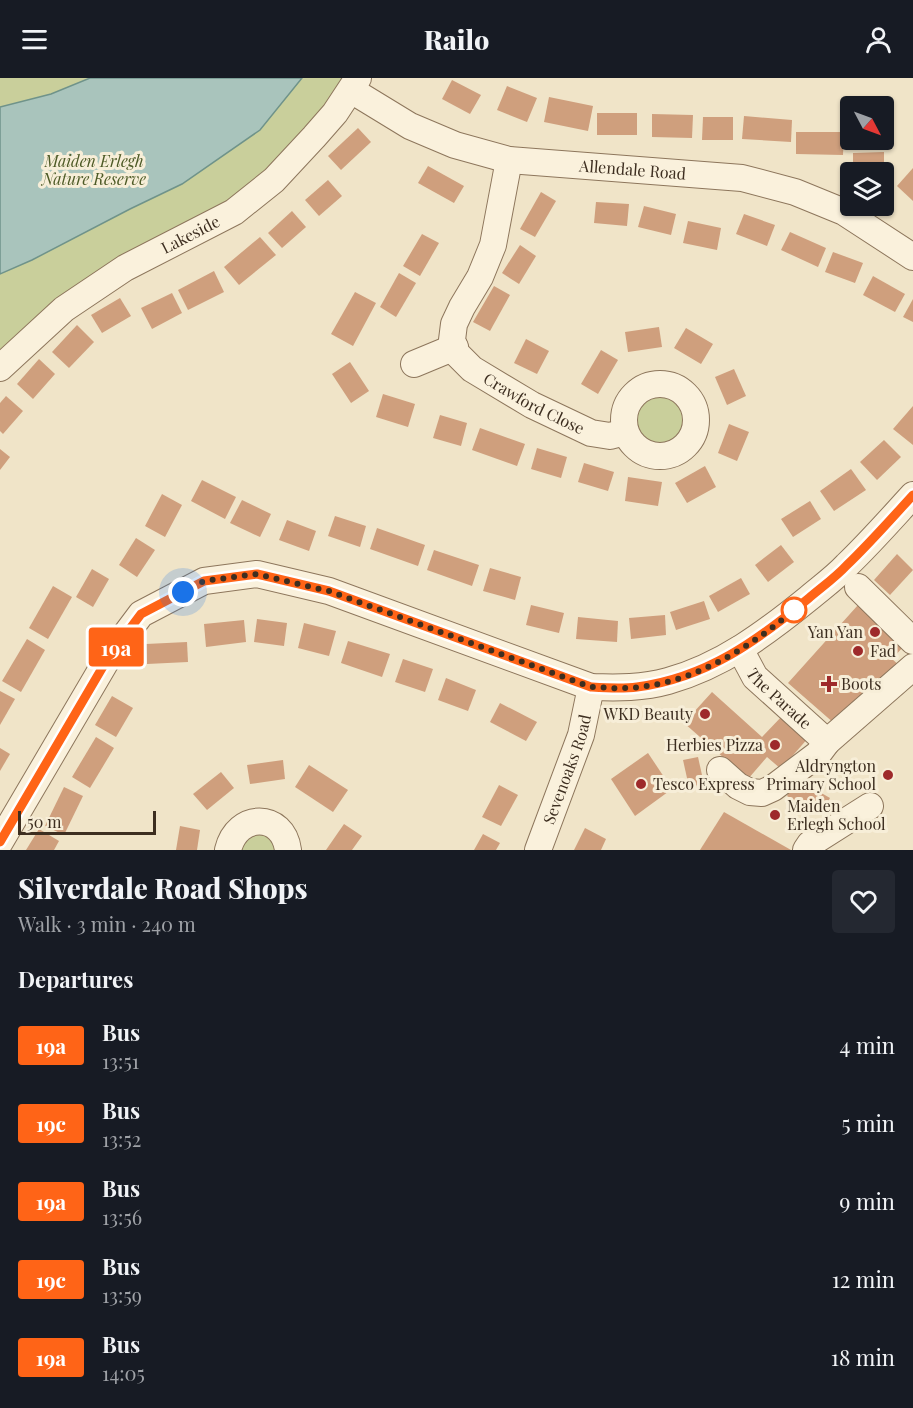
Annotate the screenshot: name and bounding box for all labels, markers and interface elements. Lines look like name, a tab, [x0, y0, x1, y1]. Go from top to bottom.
text: Railo	[424, 21, 489, 57]
icon: menu	[18, 23, 51, 56]
icon: person	[862, 23, 895, 56]
north arrow	[840, 96, 894, 150]
map controls	[840, 96, 894, 216]
park label: Maiden Erlegh Nature Reserve	[40, 150, 146, 189]
street label: Allendale Road	[578, 154, 687, 184]
button: layers	[840, 162, 894, 216]
street label: Lakeside	[157, 210, 223, 258]
street label: Crawford Close	[480, 367, 588, 438]
your location	[168, 577, 198, 607]
unlabelled marker	[781, 597, 807, 623]
place label: Yan Yan	[807, 621, 863, 642]
marker: Yan Yan	[868, 625, 882, 639]
line badge: 19a	[82, 628, 150, 666]
text: 19a	[101, 633, 131, 661]
place label: Fad	[870, 640, 896, 661]
marker: Fad	[851, 644, 865, 658]
street label: The Parade	[742, 664, 816, 733]
place label: Boots	[841, 673, 881, 694]
marker: Boots	[822, 677, 836, 691]
place label: WKD Beauty	[602, 703, 693, 724]
marker: WKD Beauty	[698, 707, 712, 721]
street label: Sevenoaks Road	[538, 712, 595, 827]
place label: Herbies Pizza	[666, 734, 763, 755]
marker: Herbies Pizza	[768, 738, 782, 752]
place label: Aldryngton Primary School	[766, 755, 876, 794]
marker: Aldryngton Primary School	[881, 768, 895, 782]
place label: Tesco Express	[653, 773, 755, 794]
marker: Tesco Express	[634, 777, 648, 791]
place label: Maiden Erlegh School	[787, 795, 886, 834]
scale bar	[18, 808, 156, 836]
marker: Maiden Erlegh School	[768, 808, 782, 822]
text: 50 m	[27, 811, 61, 832]
text: Silverdale Road Shops	[18, 869, 308, 906]
button: heart	[832, 870, 895, 933]
text: Walk · 3 min · 240 m	[18, 910, 196, 937]
text: Departures	[18, 964, 133, 994]
text: Bus	[102, 1017, 140, 1047]
text: 4 min	[840, 1030, 895, 1060]
text: 19a	[36, 1031, 66, 1059]
text: 13:51	[102, 1047, 139, 1074]
text: Bus	[102, 1095, 140, 1125]
text: 5 min	[842, 1108, 895, 1138]
text: 19c	[36, 1109, 66, 1137]
text: 13:52	[102, 1125, 141, 1152]
text: Bus	[102, 1173, 140, 1203]
text: 9 min	[839, 1186, 895, 1216]
text: 19a	[36, 1187, 66, 1215]
text: 13:56	[102, 1203, 142, 1230]
text: Bus	[102, 1251, 140, 1281]
text: 12 min	[832, 1264, 895, 1294]
text: 19c	[36, 1265, 66, 1293]
text: 13:59	[102, 1281, 142, 1308]
text: Bus	[102, 1329, 140, 1359]
text: 18 min	[831, 1342, 895, 1372]
text: 19a	[36, 1343, 66, 1371]
text: 14:05	[102, 1359, 145, 1386]

